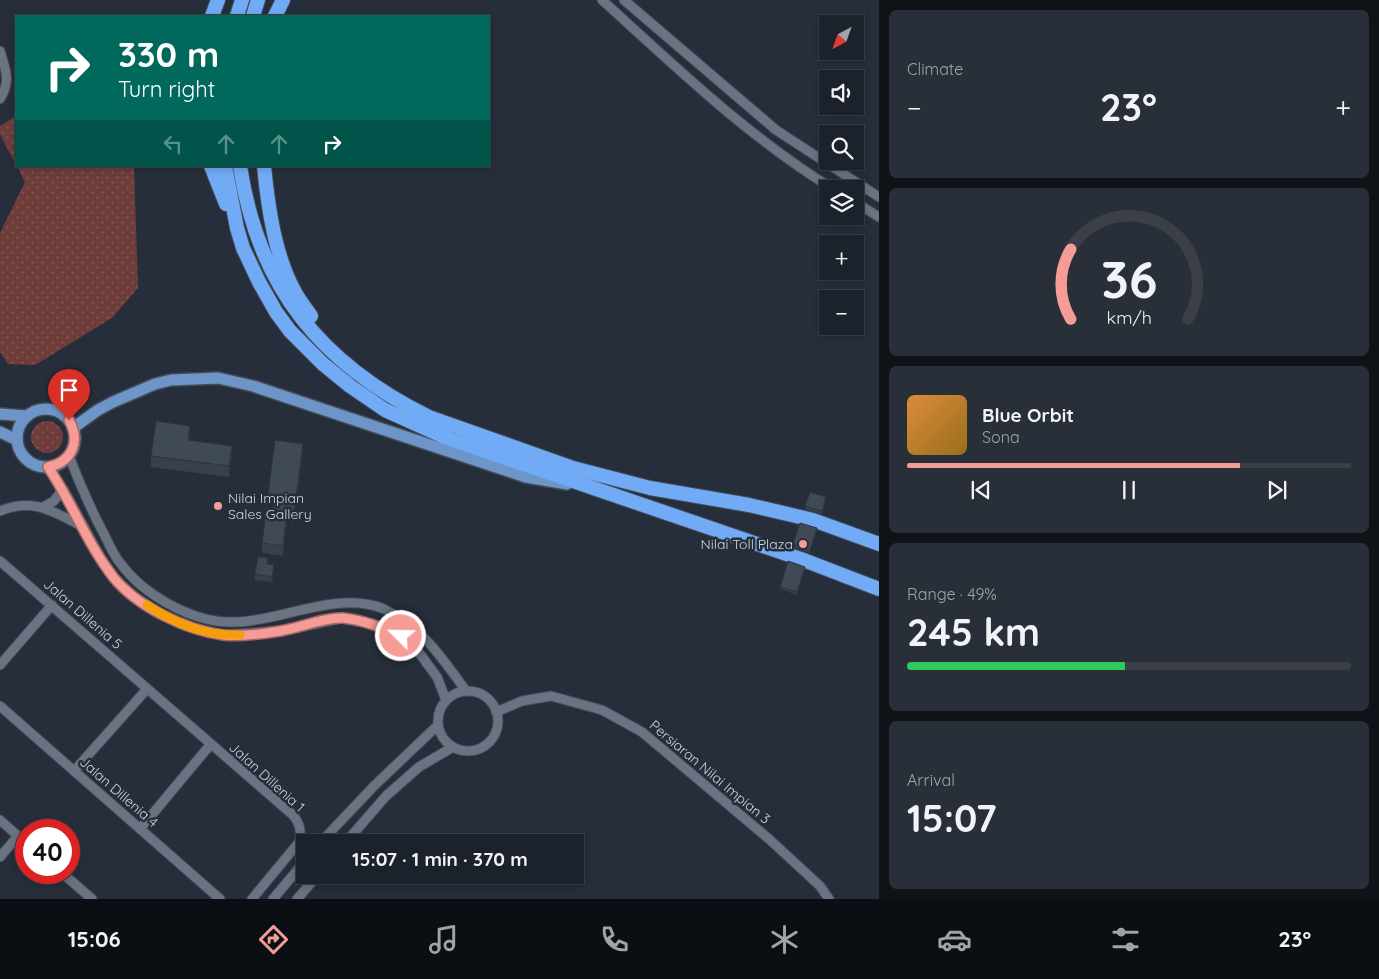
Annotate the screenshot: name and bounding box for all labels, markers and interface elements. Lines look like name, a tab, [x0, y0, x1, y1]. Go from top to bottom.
north arrow	[819, 15, 864, 60]
map controls	[819, 15, 864, 335]
text: 330 m	[118, 32, 219, 76]
icon: right	[35, 35, 100, 100]
text: Climate	[907, 59, 963, 79]
button: sound	[819, 70, 864, 115]
text: Turn right	[118, 75, 215, 103]
text: 23°	[1100, 83, 1157, 131]
text: −	[907, 90, 922, 125]
text: +	[1335, 90, 1351, 125]
button: search	[819, 125, 864, 170]
icon: left	[159, 130, 187, 158]
icon: ahead	[212, 130, 240, 158]
icon: ahead	[265, 130, 293, 158]
icon: right	[318, 130, 346, 158]
button: layers	[819, 180, 864, 225]
button: +	[819, 235, 864, 280]
text: 36	[1101, 246, 1157, 311]
button: −	[819, 290, 864, 335]
text: km/h	[1106, 306, 1152, 328]
pin	[48, 369, 90, 420]
icon: arrive	[55, 376, 83, 404]
text: Blue Orbit	[982, 403, 1074, 427]
text: Sona	[982, 427, 1020, 447]
icon: previous	[967, 476, 995, 504]
icon: pause	[1115, 476, 1143, 504]
icon: next	[1263, 476, 1291, 504]
place label: Nilai Impian Sales Gallery	[228, 489, 312, 523]
marker: Nilai Impian Sales Gallery	[212, 500, 224, 512]
place label: Nilai Toll Plaza	[701, 535, 793, 553]
marker: Nilai Toll Plaza	[797, 538, 809, 550]
street label: Jalan Dillenia 5	[40, 575, 126, 653]
text: Range · 49%	[907, 584, 997, 604]
text: 245 km	[907, 608, 1040, 656]
position arrow	[374, 609, 426, 661]
street label: Persiaran Nilai Impian 3	[646, 716, 774, 828]
street label: Jalan Dillenia 1	[225, 738, 309, 816]
street label: Jalan Dillenia 4	[76, 753, 162, 831]
text: Arrival	[907, 770, 955, 790]
text: 15:07	[907, 794, 997, 842]
speed limit sign: 40	[15, 819, 80, 884]
text: 15:07 · 1 min · 370 m	[352, 847, 528, 871]
icon: directions	[256, 922, 291, 957]
icon: music	[426, 922, 461, 957]
icon: phone	[597, 922, 632, 957]
icon: climate	[767, 922, 802, 957]
icon: car	[937, 922, 972, 957]
icon: filters	[1108, 922, 1143, 957]
text: 15:06	[68, 925, 121, 953]
text: 23°	[1278, 925, 1311, 953]

